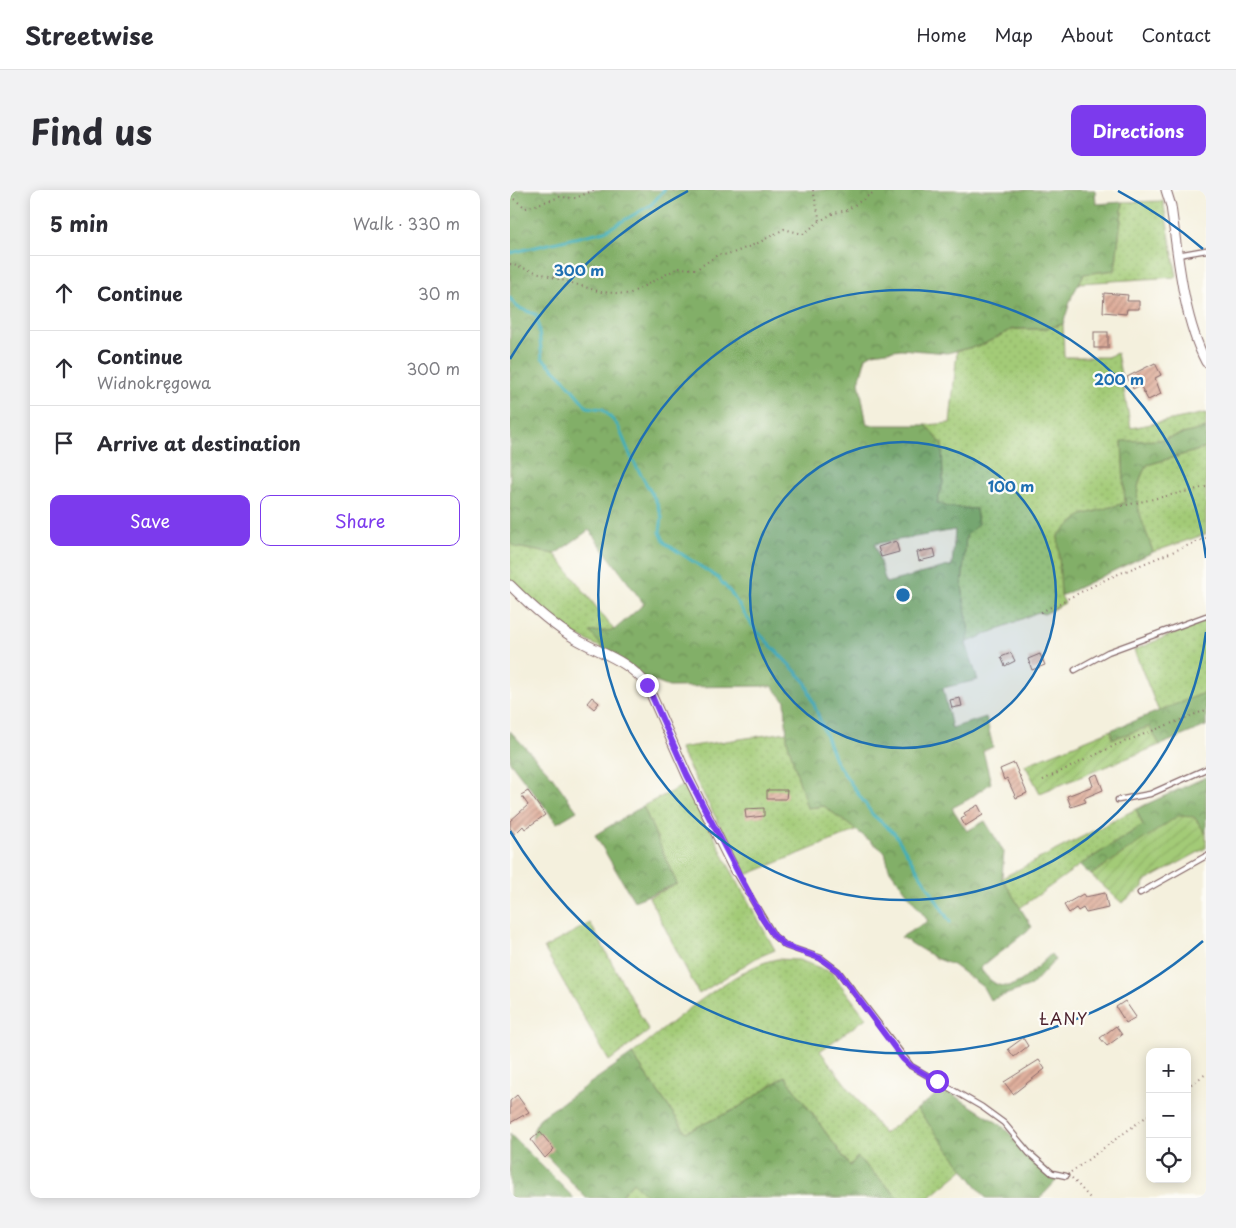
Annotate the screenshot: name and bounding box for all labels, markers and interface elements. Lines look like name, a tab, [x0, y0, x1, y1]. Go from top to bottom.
text: Streetwise	[25, 17, 154, 53]
text: Home	[916, 21, 966, 48]
text: Map	[994, 21, 1033, 48]
text: About	[1061, 21, 1113, 48]
text: Contact	[1141, 21, 1211, 48]
text: Find us	[30, 104, 152, 157]
button: Directions	[1071, 105, 1206, 156]
text: 5 min	[50, 207, 108, 239]
text: Walk · 330 m	[353, 211, 460, 235]
text: 300 m	[554, 258, 604, 281]
icon: ahead	[50, 279, 78, 307]
text: Continue	[97, 279, 183, 307]
text: 30 m	[418, 281, 460, 305]
text: Continue	[97, 342, 183, 370]
icon: ahead	[50, 354, 78, 382]
text: 300 m	[406, 356, 460, 380]
text: 200 m	[1094, 367, 1144, 390]
text: Widnokręgowa	[97, 370, 211, 394]
icon: arrive	[50, 429, 78, 457]
text: Arrive at destination	[97, 429, 301, 457]
text: 100 m	[988, 474, 1034, 497]
button: Save	[50, 495, 250, 546]
button: Share	[260, 495, 460, 546]
centre of rings	[894, 586, 912, 604]
route end	[636, 674, 659, 697]
district label: ŁANY	[1039, 1006, 1088, 1030]
map controls	[1146, 1048, 1191, 1183]
button: +	[1146, 1048, 1191, 1093]
route start	[926, 1070, 949, 1093]
button: −	[1146, 1093, 1191, 1138]
button: locate	[1146, 1138, 1191, 1183]

